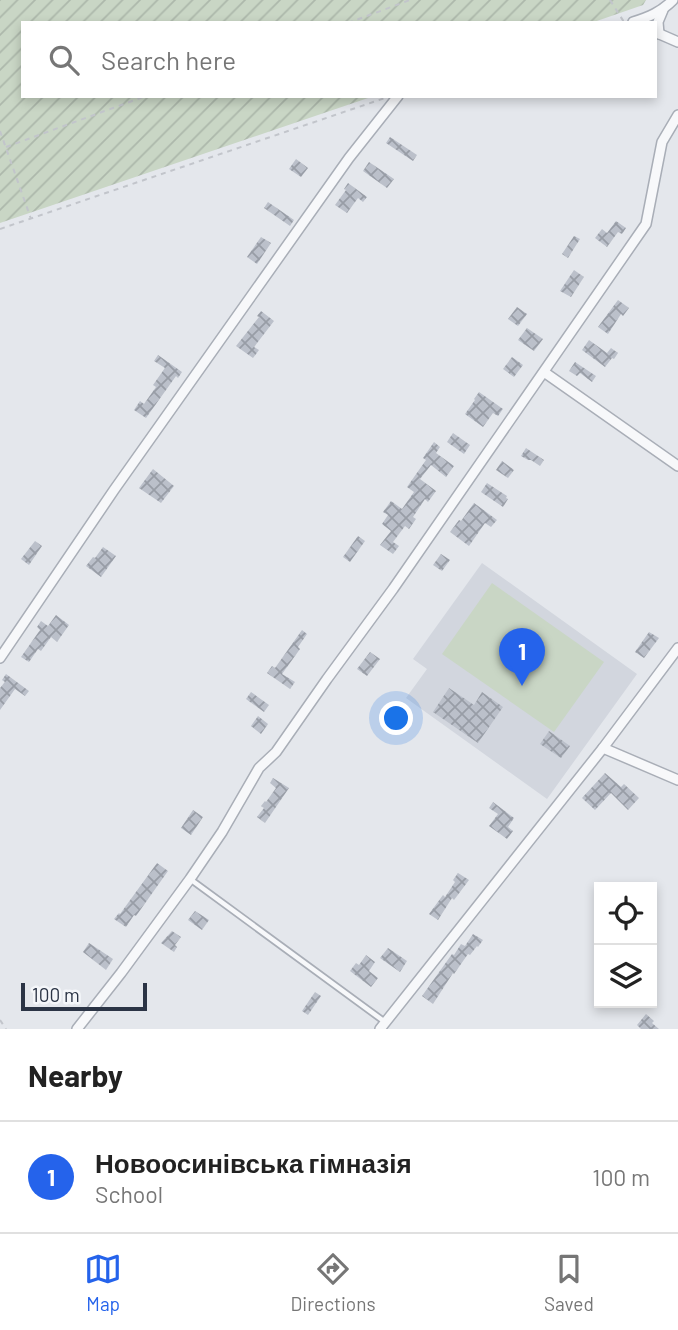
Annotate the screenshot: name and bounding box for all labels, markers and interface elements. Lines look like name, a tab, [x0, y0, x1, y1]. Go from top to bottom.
search box	[21, 21, 657, 98]
icon: search	[45, 41, 83, 79]
text: Search here	[101, 44, 236, 75]
pin: 1	[499, 628, 545, 686]
your location	[379, 701, 413, 735]
map controls	[594, 882, 657, 1008]
button: locate	[594, 882, 657, 945]
button: layers	[594, 945, 657, 1008]
scale bar	[21, 980, 147, 1012]
text: 100 m	[32, 983, 80, 1006]
text: Nearby	[28, 1057, 123, 1093]
text: Новоосинівська гімназія	[95, 1147, 412, 1178]
text: 1	[47, 1163, 55, 1191]
text: 100 m	[592, 1163, 650, 1191]
text: School	[95, 1180, 163, 1208]
tab: Map	[84, 1250, 122, 1315]
tab: Directions	[291, 1250, 376, 1315]
tab: Saved	[544, 1250, 594, 1315]

